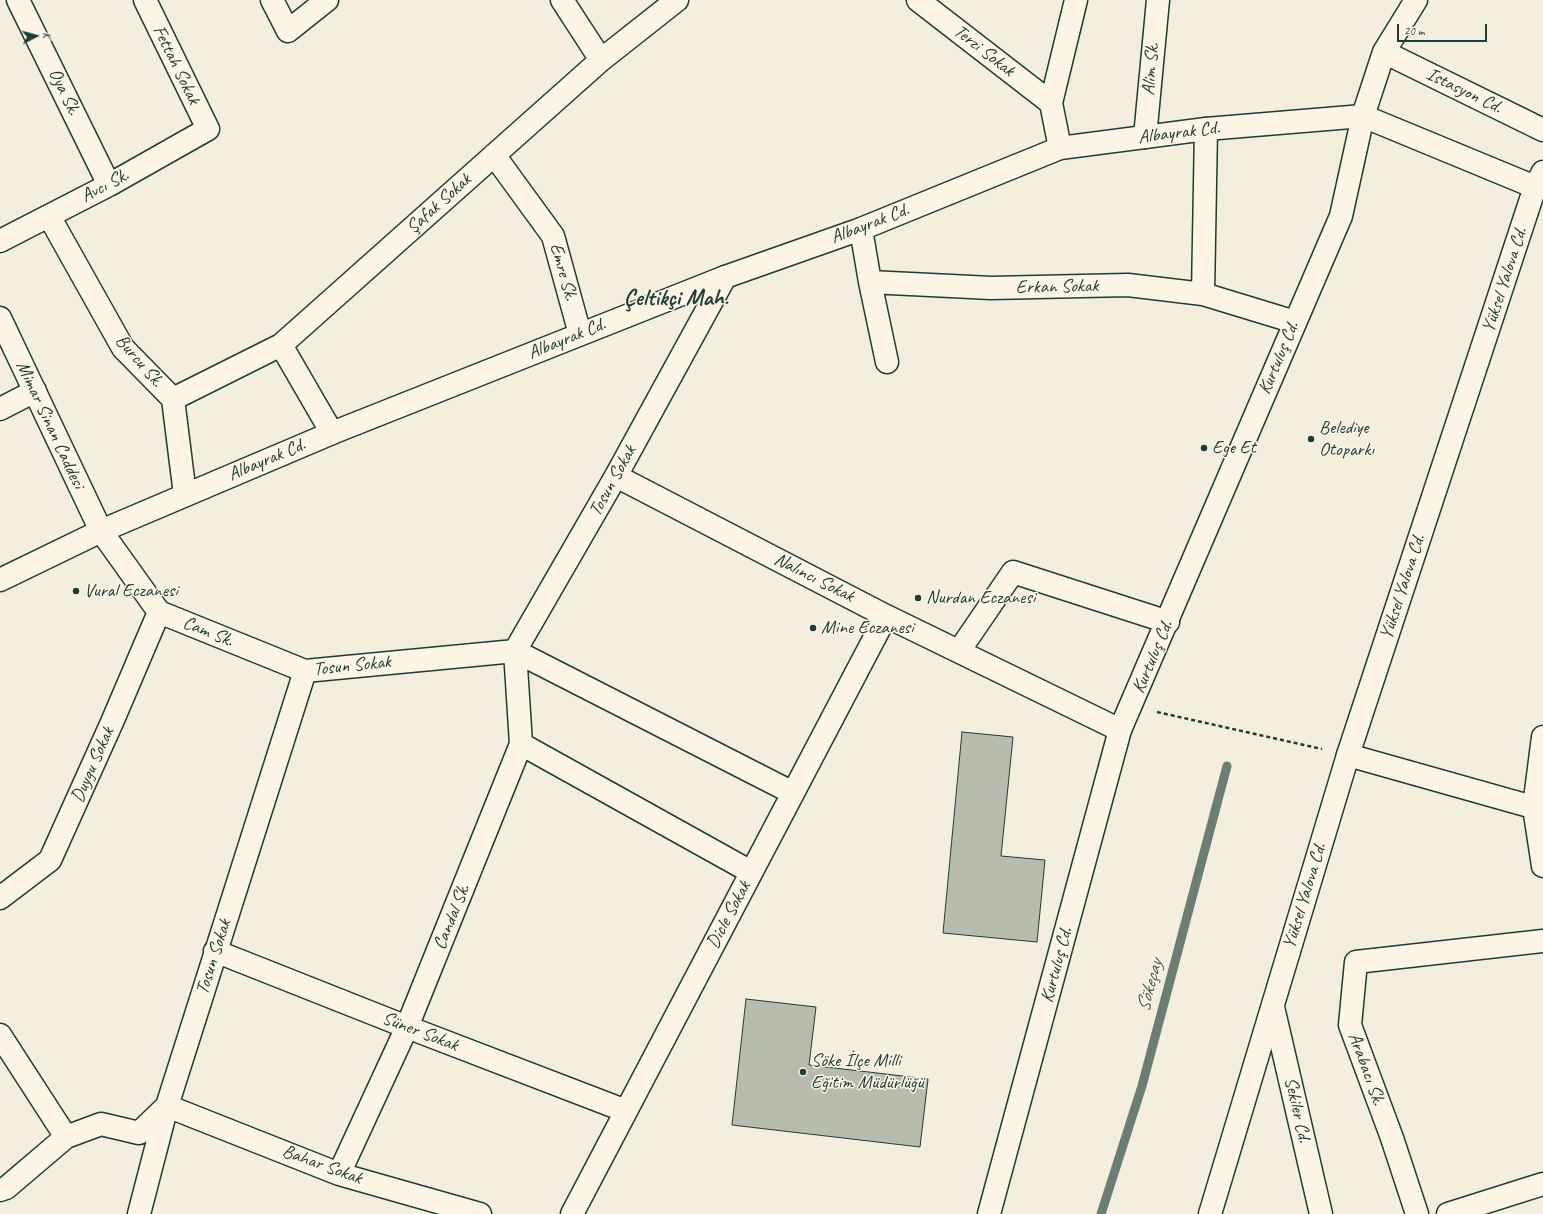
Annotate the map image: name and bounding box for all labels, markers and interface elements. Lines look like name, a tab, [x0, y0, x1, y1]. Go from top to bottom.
north arrow	[16, 16, 56, 56]
scale bar	[1399, 16, 1489, 42]
street label: Terzi Sokak	[949, 20, 1019, 82]
street label: Fettah Sokak	[147, 22, 205, 108]
text: 20 m	[1404, 23, 1424, 39]
text: K	[41, 31, 55, 38]
street label: Alim Sk.	[1137, 42, 1165, 96]
street label: Istasyon Cd.	[1422, 63, 1506, 119]
street label: Oya Sk.	[43, 65, 85, 119]
street label: Albayrak Cd.	[1137, 117, 1221, 149]
street label: Avcı Sk.	[77, 164, 133, 208]
street label: Şafak Sokak	[402, 169, 476, 239]
street label: Albayrak Cd.	[828, 199, 912, 249]
street label: Yüksel Yalova Cd.	[1477, 225, 1533, 335]
street label: Emre Sk.	[544, 241, 582, 303]
street label: Erkan Sokak	[1016, 275, 1098, 299]
district label: Çeltikçi Mah.	[624, 285, 728, 313]
street label: Albayrak Cd.	[525, 313, 609, 365]
street label: Kurtuluş Cd.	[1253, 318, 1305, 398]
street label: Burcu Sk.	[110, 330, 168, 392]
street label: Mimar Sinan Caddesi	[11, 358, 89, 492]
place label: Belediye Otoparkı	[1319, 417, 1374, 461]
street label: Albayrak Cd.	[225, 434, 309, 486]
marker: Belediye Otoparkı	[1306, 434, 1316, 444]
place label: Ege Et	[1212, 437, 1256, 459]
street label: Tosun Sokak	[584, 442, 642, 520]
marker: Ege Et	[1199, 443, 1209, 453]
street label: Yüksel Yalova Cd.	[1375, 532, 1431, 642]
street label: Nalıncı Sokak	[770, 548, 858, 608]
place label: Vural Eczanesi	[84, 580, 178, 602]
marker: Vural Eczanesi	[71, 586, 81, 596]
place label: Nurdan Eczanesi	[926, 587, 1035, 609]
marker: Nurdan Eczanesi	[913, 593, 923, 603]
street label: Cam Sk.	[179, 612, 237, 652]
place label: Mine Eczanesi	[821, 617, 914, 639]
street label: Kurtuluş Cd.	[1127, 617, 1179, 697]
marker: Mine Eczanesi	[808, 623, 818, 633]
street label: Tosun Sokak	[312, 651, 392, 681]
street label: Duygu Sokak	[66, 724, 120, 806]
street label: Yüksel Yalova Cd.	[1278, 840, 1332, 952]
street label: Dicle Sokak	[702, 878, 756, 952]
street label: Candal Sk.	[429, 881, 475, 953]
street label: Tosun Sokak	[191, 917, 237, 997]
street label: Kurtuluş Cd.	[1036, 925, 1078, 1005]
water label: Sökeçay	[1132, 957, 1168, 1015]
street label: Süner Sokak	[379, 1007, 461, 1057]
street label: Arabacı Sk.	[1342, 1030, 1390, 1108]
place label: Söke İlçe Milli Eğitim Müdürlüğü	[811, 1050, 923, 1094]
marker: Söke İlçe Milli Eğitim Müdürlüğü	[798, 1067, 808, 1077]
street label: Sekiler Cd.	[1278, 1075, 1316, 1145]
street label: Bahar Sokak	[279, 1140, 365, 1190]

